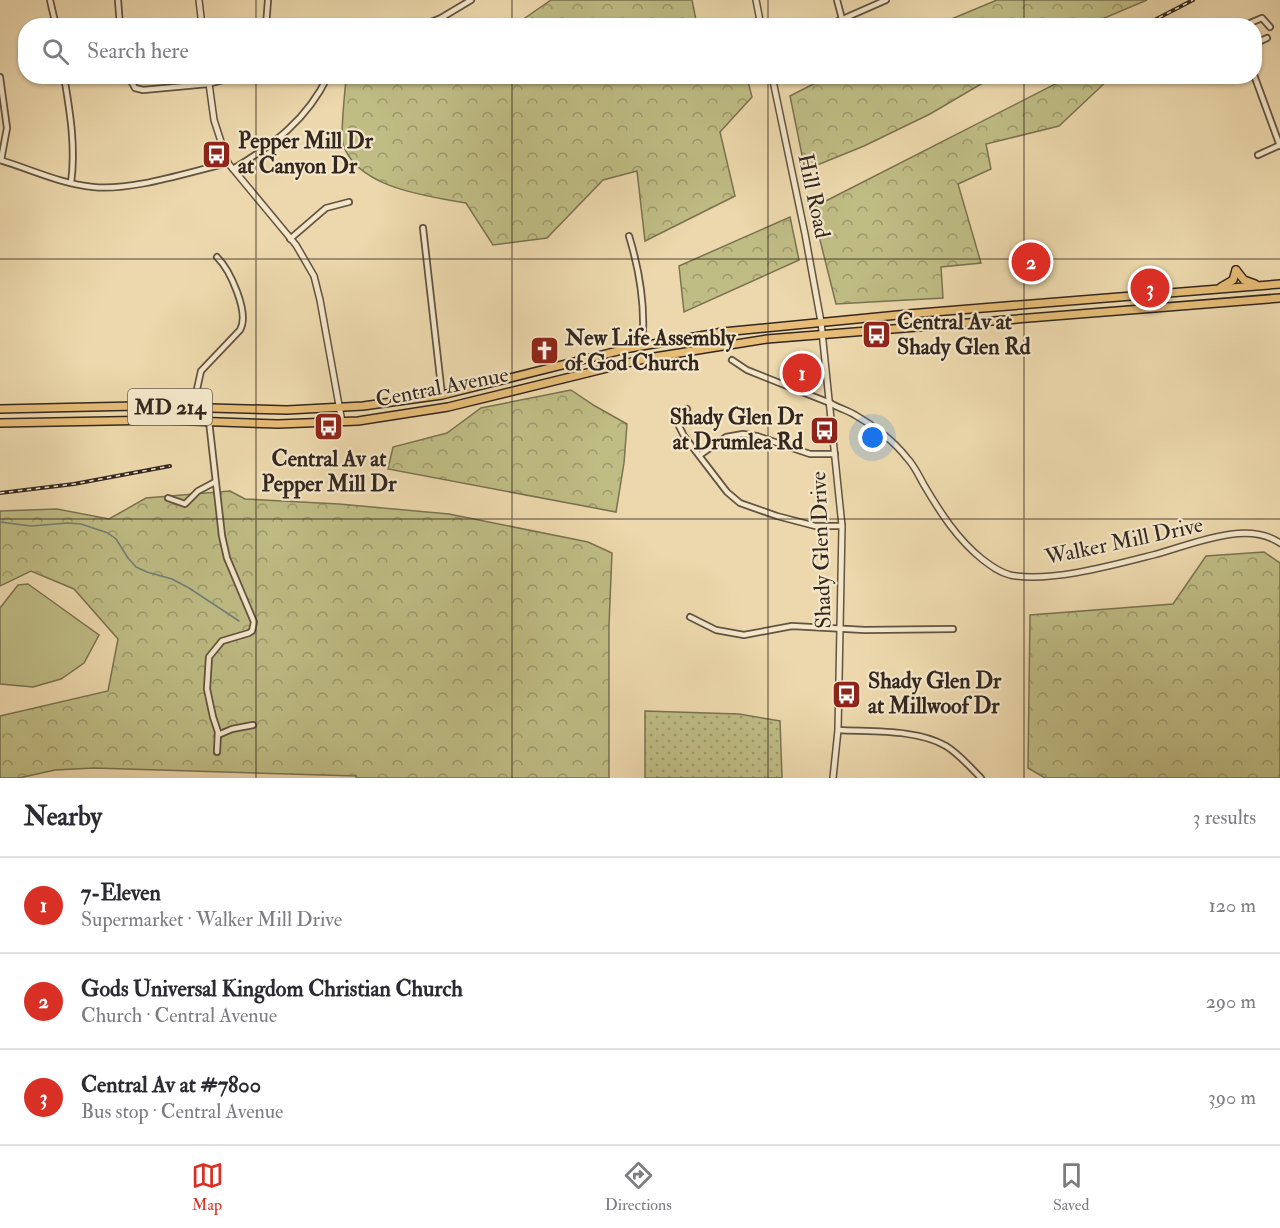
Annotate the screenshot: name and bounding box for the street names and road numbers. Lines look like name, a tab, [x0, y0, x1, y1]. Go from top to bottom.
street label: Hill Road	[791, 151, 837, 241]
street label: Central Avenue	[373, 360, 511, 414]
road number: MD 214	[128, 389, 212, 425]
street label: Shady Glen Drive	[804, 471, 838, 629]
street label: Walker Mill Drive	[1041, 511, 1206, 572]

